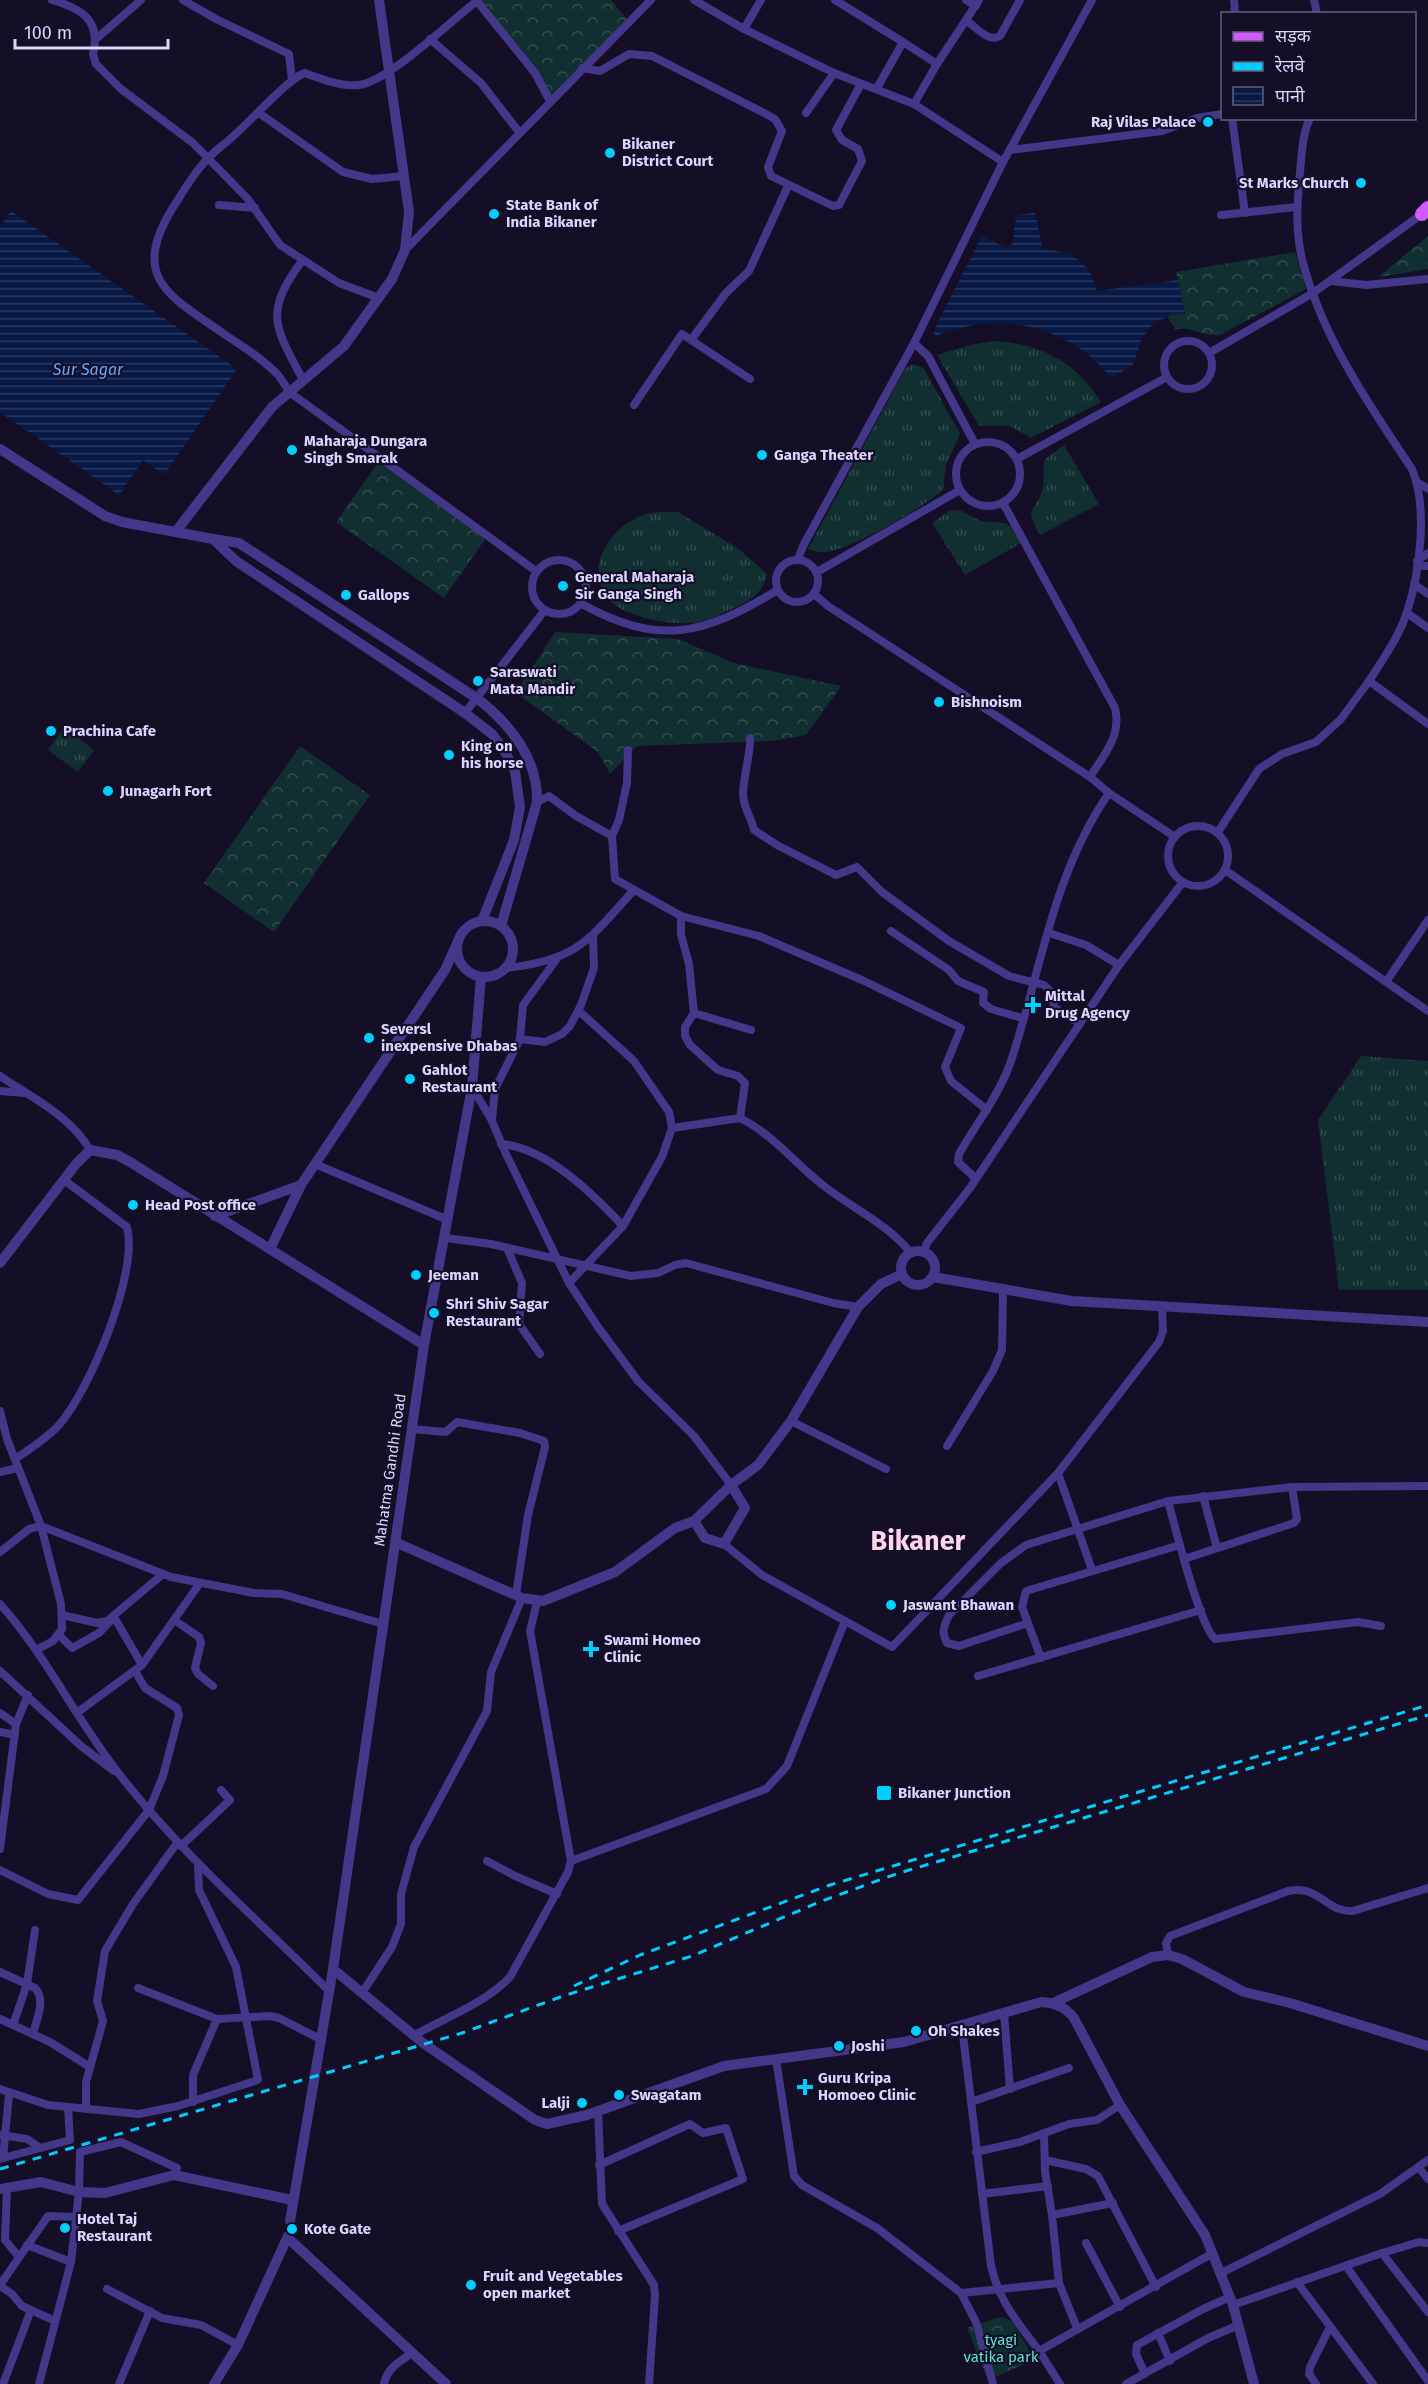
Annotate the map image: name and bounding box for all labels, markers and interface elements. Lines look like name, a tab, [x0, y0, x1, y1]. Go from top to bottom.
scale bar	[15, 12, 168, 50]
legend	[1221, 12, 1416, 120]
text: 100 m	[24, 22, 72, 44]
text: सड़क	[1275, 25, 1312, 47]
text: रेलवे	[1274, 55, 1306, 77]
text: पानी	[1275, 85, 1305, 107]
place label: Raj Vilas Palace	[1091, 113, 1196, 131]
marker: Raj Vilas Palace	[1201, 115, 1215, 129]
place label: Bikaner District Court	[622, 135, 713, 170]
marker: Bikaner District Court	[603, 146, 617, 160]
place label: St Marks Church	[1239, 174, 1349, 192]
marker: St Marks Church	[1354, 176, 1368, 190]
place label: State Bank of India Bikaner	[506, 196, 599, 231]
marker: State Bank of India Bikaner	[487, 207, 501, 221]
water label: Sur Sagar	[52, 360, 124, 379]
place label: Maharaja Dungara Singh Smarak	[304, 432, 427, 467]
marker: Maharaja Dungara Singh Smarak	[285, 443, 299, 457]
place label: Ganga Theater	[774, 446, 874, 464]
marker: Ganga Theater	[755, 448, 769, 462]
place label: General Maharaja Sir Ganga Singh	[575, 568, 694, 603]
marker: General Maharaja Sir Ganga Singh	[556, 579, 570, 593]
place label: Gallops	[358, 586, 410, 604]
marker: Gallops	[339, 588, 353, 602]
place label: Saraswati Mata Mandir	[490, 663, 576, 698]
marker: Saraswati Mata Mandir	[471, 674, 485, 688]
place label: Bishnoism	[951, 693, 1022, 711]
marker: Bishnoism	[932, 695, 946, 709]
place label: Prachina Cafe	[63, 722, 156, 740]
marker: Prachina Cafe	[44, 724, 58, 738]
place label: King on his horse	[461, 737, 523, 772]
marker: King on his horse	[442, 748, 456, 762]
place label: Junagarh Fort	[119, 782, 212, 800]
marker: Junagarh Fort	[101, 784, 115, 798]
place label: Mittal Drug Agency	[1045, 987, 1130, 1022]
marker: Mittal Drug Agency	[1026, 998, 1040, 1012]
place label: Seversl inexpensive Dhabas	[381, 1020, 517, 1055]
marker: Seversl inexpensive Dhabas	[362, 1031, 376, 1045]
place label: Gahlot Restaurant	[422, 1061, 497, 1096]
marker: Gahlot Restaurant	[403, 1072, 417, 1086]
place label: Head Post office	[145, 1196, 256, 1214]
marker: Head Post office	[126, 1198, 140, 1212]
place label: Jeeman	[427, 1266, 479, 1284]
marker: Jeeman	[409, 1268, 423, 1282]
place label: Shri Shiv Sagar Restaurant	[446, 1295, 550, 1330]
marker: Shri Shiv Sagar Restaurant	[427, 1306, 441, 1320]
street label: Mahatma Gandhi Road	[370, 1392, 410, 1548]
district label: Bikaner	[871, 1525, 966, 1557]
place label: Jaswant Bhawan	[902, 1596, 1014, 1614]
marker: Jaswant Bhawan	[884, 1598, 898, 1612]
place label: Swami Homeo Clinic	[604, 1631, 701, 1666]
marker: Swami Homeo Clinic	[582, 1640, 600, 1658]
marker: Bikaner Junction	[875, 1784, 893, 1802]
place label: Bikaner Junction	[898, 1784, 1011, 1802]
place label: Oh Shakes	[928, 2022, 1000, 2040]
marker: Oh Shakes	[909, 2024, 923, 2038]
place label: Joshi	[850, 2037, 885, 2055]
marker: Joshi	[832, 2039, 846, 2053]
place label: Guru Kripa Homoeo Clinic	[818, 2069, 917, 2104]
marker: Guru Kripa Homoeo Clinic	[796, 2078, 814, 2096]
place label: Swagatam	[631, 2086, 701, 2104]
marker: Swagatam	[612, 2088, 626, 2102]
place label: Lalji	[541, 2094, 570, 2112]
marker: Lalji	[575, 2096, 589, 2110]
place label: Hotel Taj Restaurant	[77, 2210, 152, 2245]
place label: Kote Gate	[304, 2220, 371, 2238]
marker: Hotel Taj Restaurant	[58, 2221, 72, 2235]
marker: Kote Gate	[285, 2222, 299, 2236]
place label: Fruit and Vegetables open market	[483, 2267, 623, 2302]
marker: Fruit and Vegetables open market	[464, 2278, 478, 2292]
park label: tyagi vatika park	[964, 2331, 1039, 2366]

